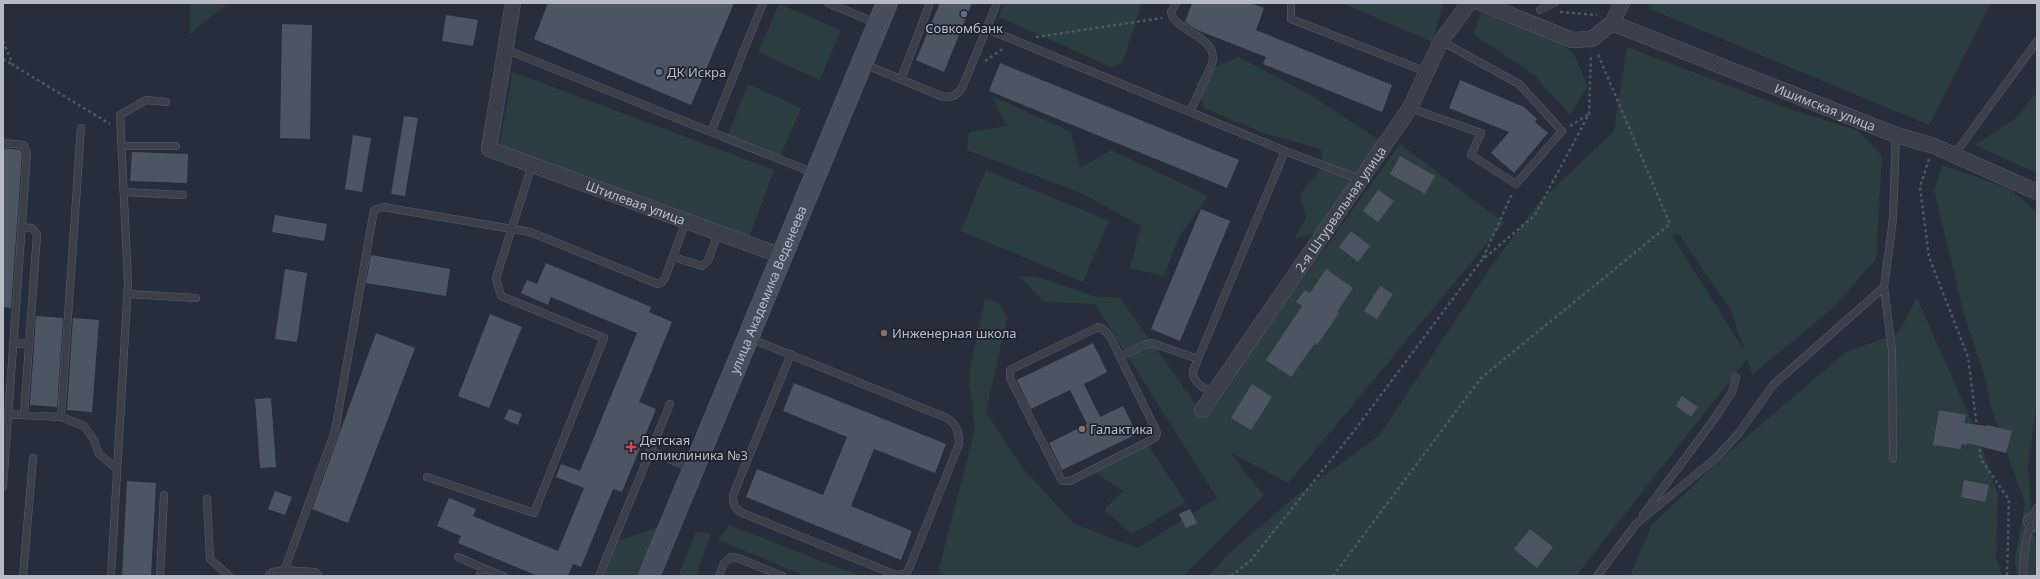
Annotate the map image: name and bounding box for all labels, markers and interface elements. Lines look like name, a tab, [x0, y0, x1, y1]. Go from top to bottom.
marker: Совкомбанк	[959, 9, 969, 19]
place label: Совкомбанк	[925, 19, 1003, 37]
place label: ДК Искра	[667, 63, 726, 81]
marker: ДК Искра	[654, 67, 664, 77]
street label: Ишимская улица	[1772, 79, 1878, 135]
street label: 2-я Штурвальная улица	[1291, 143, 1390, 275]
street label: Штилевая улица	[583, 176, 688, 229]
street label: улица Академика Веденеева	[725, 203, 811, 376]
place label: Инженерная школа	[892, 324, 1017, 342]
marker: Инженерная школа	[879, 328, 889, 338]
place label: Галактика	[1090, 420, 1153, 438]
marker: Галактика	[1077, 424, 1087, 434]
place label: Детская поликлиника №3	[640, 431, 748, 464]
marker: Детская поликлиника №3	[625, 441, 637, 453]

